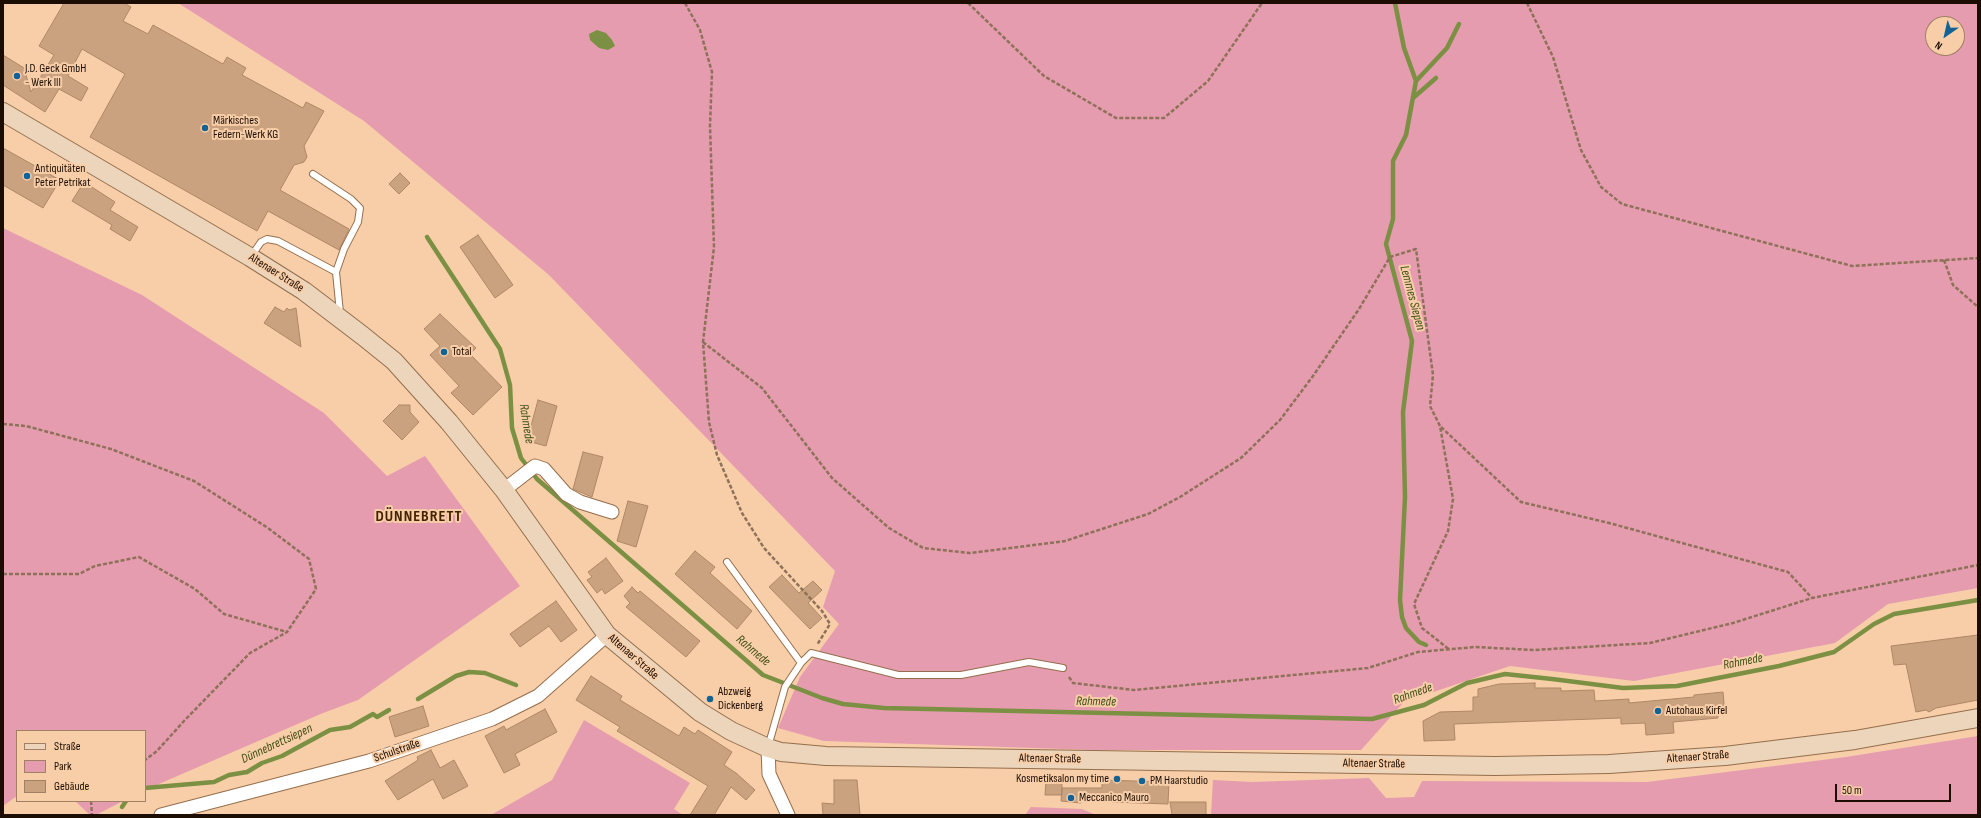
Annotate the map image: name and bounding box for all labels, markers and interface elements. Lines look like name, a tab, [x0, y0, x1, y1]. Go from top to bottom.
north arrow	[1925, 16, 1965, 56]
text: N	[1932, 39, 1945, 53]
place label: J.D. Geck GmbH - Werk III	[25, 62, 86, 90]
marker: J.D. Geck GmbH - Werk III	[12, 71, 22, 81]
place label: Märkisches Federn-Werk KG	[213, 114, 278, 142]
marker: Märkisches Federn-Werk KG	[200, 123, 210, 133]
place label: Antiquitäten Peter Petrikat	[35, 162, 91, 190]
marker: Antiquitäten Peter Petrikat	[22, 171, 32, 181]
street label: Altenaer Straße	[246, 250, 306, 296]
water label: Lemmes Siepen	[1396, 264, 1428, 332]
place label: Total	[452, 345, 472, 359]
marker: Total	[439, 347, 449, 357]
water label: Rahmede	[515, 403, 537, 445]
district label: DÜNNEBRETT	[375, 507, 463, 527]
street label: Altenaer Straße	[605, 631, 661, 683]
water label: Rahmede	[733, 632, 773, 670]
water label: Rahmede	[1722, 651, 1764, 673]
water label: Rahmede	[1392, 680, 1434, 708]
place label: Abzweig Dickenberg	[718, 685, 763, 713]
marker: Abzweig Dickenberg	[705, 694, 715, 704]
water label: Rahmede	[1076, 694, 1116, 710]
place label: Autohaus Kirfel	[1666, 704, 1727, 718]
marker: Autohaus Kirfel	[1653, 706, 1663, 716]
water label: Dünnebrettsiepen	[239, 721, 315, 767]
legend	[16, 730, 146, 802]
street label: Schulstraße	[372, 736, 422, 766]
text: Straße	[54, 739, 81, 754]
street label: Altenaer Straße	[1666, 748, 1730, 766]
street label: Altenaer Straße	[1019, 751, 1081, 767]
street label: Altenaer Straße	[1343, 756, 1405, 772]
text: Park	[54, 759, 72, 774]
place label: Kosmetiksalon my time	[1016, 772, 1109, 786]
marker: Kosmetiksalon my time	[1112, 774, 1122, 784]
place label: PM Haarstudio	[1150, 774, 1208, 788]
marker: PM Haarstudio	[1137, 776, 1147, 786]
scale bar	[1837, 776, 1953, 802]
text: Gebäude	[54, 779, 89, 794]
text: 50 m	[1842, 783, 1862, 798]
place label: Meccanico Mauro	[1079, 791, 1149, 805]
marker: Meccanico Mauro	[1066, 793, 1076, 803]

